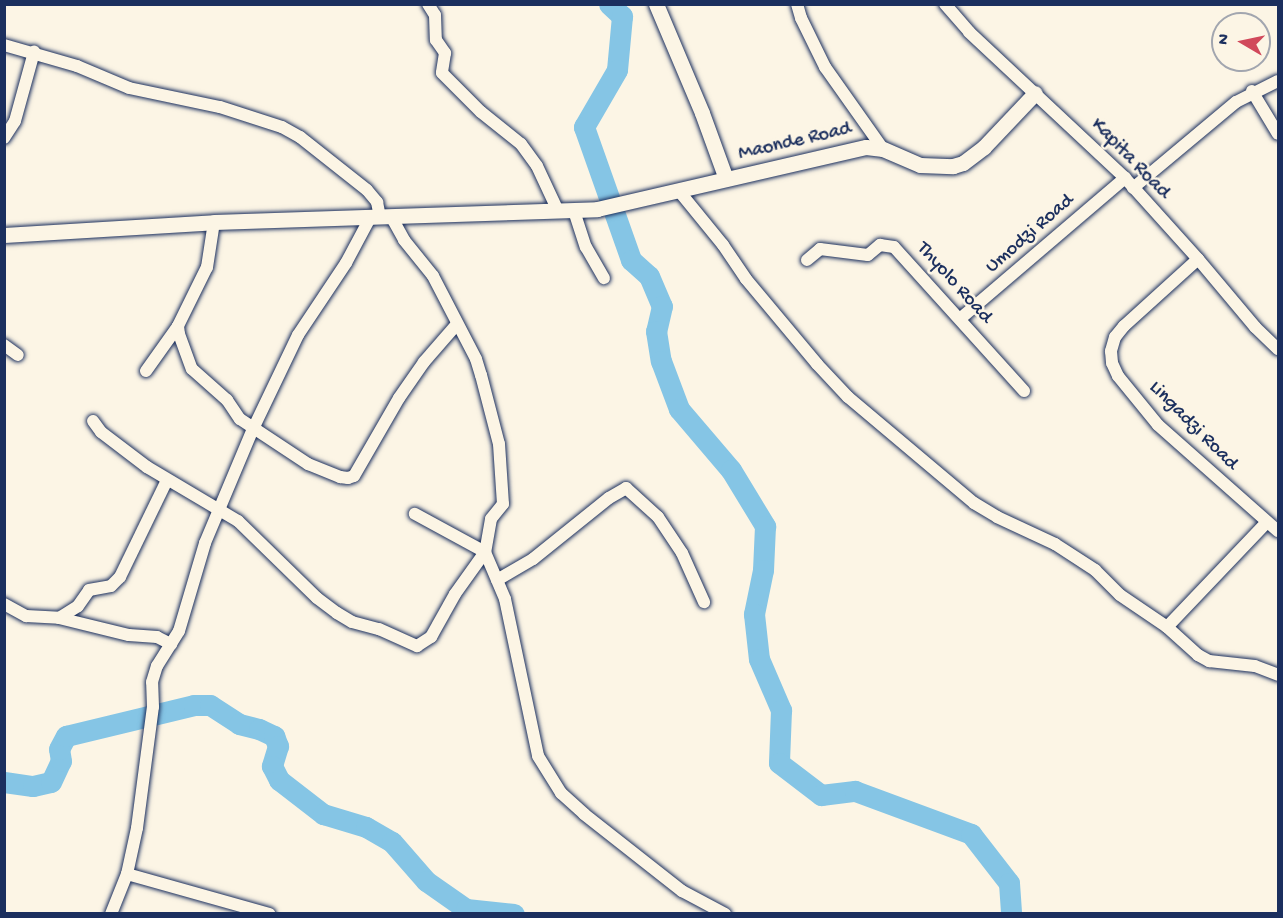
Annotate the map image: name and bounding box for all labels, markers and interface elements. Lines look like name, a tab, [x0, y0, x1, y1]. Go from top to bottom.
north arrow	[1211, 12, 1271, 72]
text: N	[1215, 33, 1235, 46]
street label: Kapita Road	[1085, 113, 1175, 205]
street label: Maonde Road	[736, 117, 854, 167]
street label: Umodzi Road	[981, 189, 1079, 279]
street label: Thyolo Road	[911, 237, 997, 329]
street label: Lingadzi Road	[1143, 376, 1243, 476]

